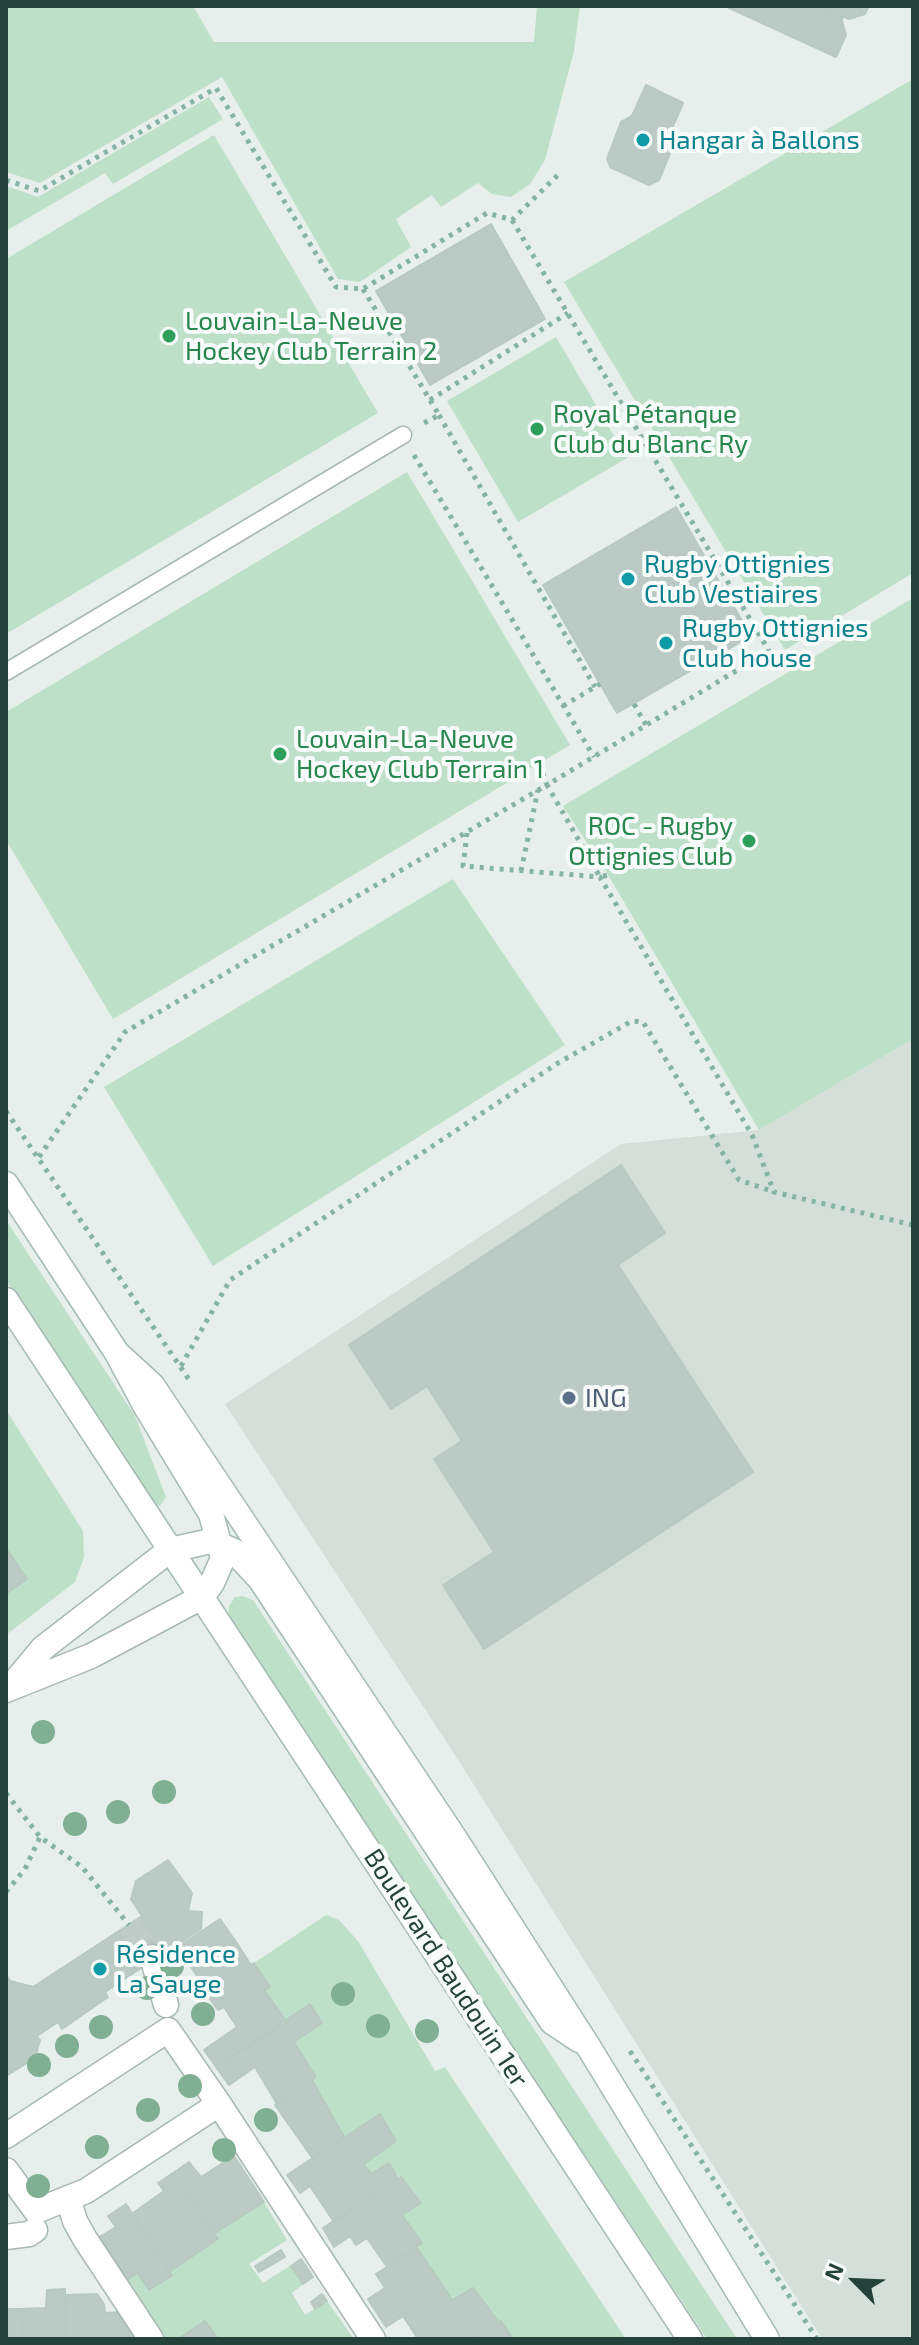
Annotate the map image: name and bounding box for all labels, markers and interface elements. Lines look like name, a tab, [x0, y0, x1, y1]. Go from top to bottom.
place label: Hangar à Ballons	[659, 124, 860, 156]
marker: Hangar à Ballons	[634, 131, 652, 149]
place label: Louvain-La-Neuve Hockey Club Terrain 2	[185, 305, 437, 366]
marker: Louvain-La-Neuve Hockey Club Terrain 2	[160, 327, 178, 345]
place label: Royal Pétanque Club du Blanc Ry	[553, 398, 748, 460]
marker: Royal Pétanque Club du Blanc Ry	[528, 420, 546, 438]
place label: Rugby Ottignies Club Vestiaires	[644, 548, 830, 610]
marker: Rugby Ottignies Club Vestiaires	[619, 570, 637, 588]
place label: Rugby Ottignies Club house	[682, 612, 868, 674]
marker: Rugby Ottignies Club house	[657, 634, 675, 652]
place label: Louvain-La-Neuve Hockey Club Terrain 1	[296, 723, 544, 784]
marker: Louvain-La-Neuve Hockey Club Terrain 1	[271, 745, 289, 763]
place label: ROC - Rugby Ottignies Club	[568, 810, 733, 872]
marker: ROC - Rugby Ottignies Club	[740, 832, 758, 850]
place label: ING	[585, 1382, 626, 1414]
marker: ING	[560, 1389, 578, 1407]
street label: Boulevard Baudouin 1er	[357, 1843, 535, 2093]
place label: Résidence La Sauge	[116, 1938, 236, 2000]
marker: Résidence La Sauge	[91, 1960, 109, 1978]
north arrow	[815, 2241, 895, 2321]
text: N	[818, 2259, 848, 2284]

